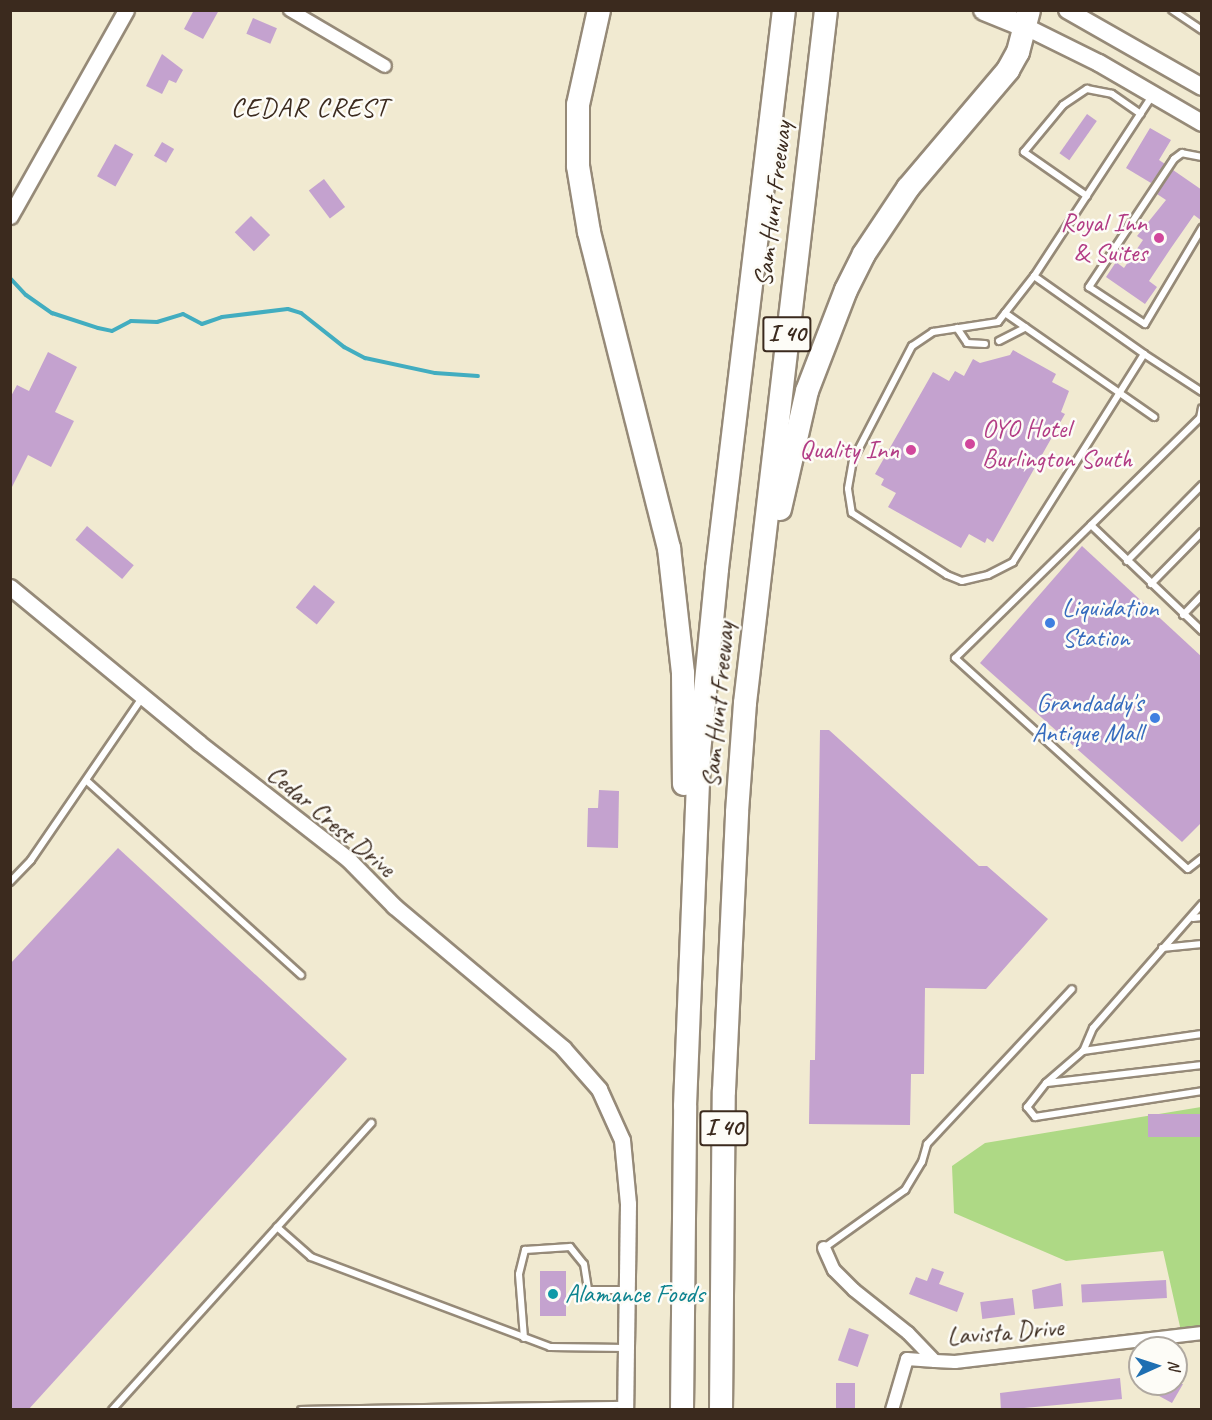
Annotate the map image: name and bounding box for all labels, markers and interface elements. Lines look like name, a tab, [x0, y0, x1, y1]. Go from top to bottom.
district label: CEDAR CREST	[231, 92, 389, 124]
street label: Sam Hunt Freeway	[747, 120, 799, 288]
place label: Royal Inn & Suites	[1061, 207, 1147, 268]
marker: Royal Inn & Suites	[1152, 231, 1166, 245]
road number: I 40	[762, 313, 812, 355]
place label: OYO Hotel Burlington South	[982, 413, 1132, 474]
place label: Quality Inn	[799, 434, 899, 466]
marker: OYO Hotel Burlington South	[963, 437, 977, 451]
marker: Quality Inn	[904, 443, 918, 457]
place label: Liquidation Station	[1062, 592, 1158, 654]
marker: Liquidation Station	[1043, 616, 1057, 630]
street label: Sam Hunt Freeway	[695, 621, 741, 789]
place label: Grandaddy's Antique Mall	[1032, 687, 1143, 748]
marker: Grandaddy's Antique Mall	[1148, 711, 1162, 725]
street label: Cedar Crest Drive	[261, 758, 401, 884]
road number: I 40	[698, 1107, 750, 1149]
place label: Alamance Foods	[565, 1278, 705, 1310]
marker: Alamance Foods	[546, 1287, 560, 1301]
street label: Lavista Drive	[946, 1311, 1064, 1353]
north arrow	[1128, 1336, 1188, 1396]
text: N	[1164, 1360, 1184, 1371]

